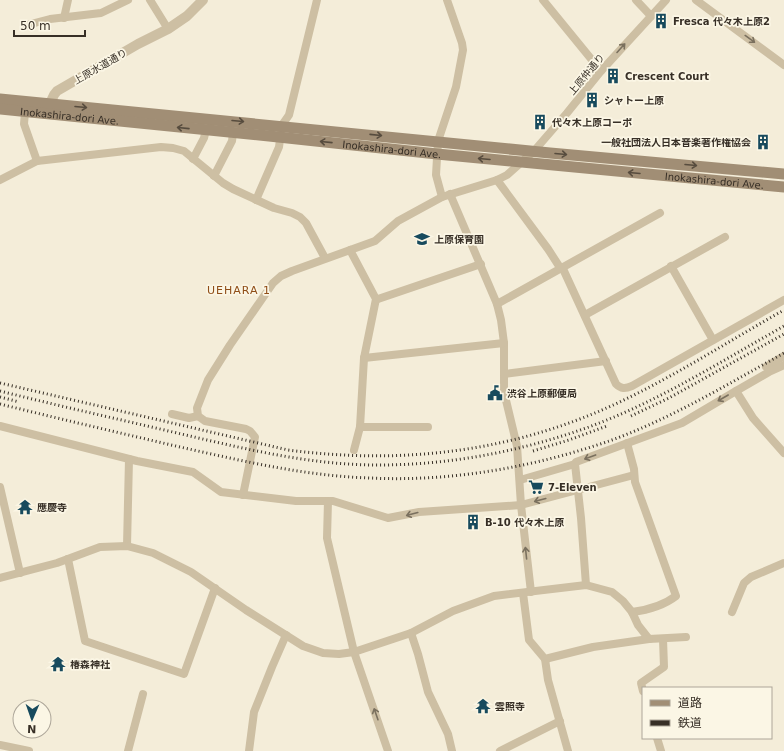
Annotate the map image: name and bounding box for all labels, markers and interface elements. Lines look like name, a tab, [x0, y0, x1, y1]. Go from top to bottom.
scale bar	[14, 12, 85, 38]
building icon: Fresca 代々木上原2	[652, 12, 670, 30]
place label: Fresca 代々木上原2	[673, 16, 770, 27]
text: 50 m	[20, 19, 51, 33]
one-way arrow	[744, 35, 755, 44]
one-way arrow	[616, 43, 626, 53]
street label: 上原水道通り	[72, 47, 129, 86]
street label: 上原仲通り	[566, 52, 607, 97]
building icon: Crescent Court	[604, 67, 622, 85]
place label: Crescent Court	[625, 71, 709, 82]
building icon: シャトー上原	[583, 91, 601, 109]
place label: シャトー上原	[604, 95, 664, 106]
one-way arrow	[74, 103, 87, 110]
street label: Inokashira-dori Ave.	[20, 106, 120, 127]
building icon: 代々木上原コーポ	[531, 113, 549, 131]
place label: 代々木上原コーポ	[552, 117, 632, 128]
one-way arrow	[231, 118, 244, 125]
one-way arrow	[177, 124, 190, 131]
one-way arrow	[369, 131, 382, 138]
building icon: 一般社団法人日本音楽著作権協会	[754, 133, 772, 151]
place label: 一般社団法人日本音楽著作権協会	[601, 137, 751, 148]
one-way arrow	[320, 139, 333, 146]
street label: Inokashira-dori Ave.	[342, 139, 442, 160]
one-way arrow	[554, 150, 567, 157]
one-way arrow	[477, 155, 490, 162]
one-way arrow	[684, 162, 697, 169]
one-way arrow	[628, 169, 641, 176]
street label: Inokashira-dori Ave.	[664, 171, 764, 191]
school or university icon: 上原保育園	[413, 230, 431, 248]
place label: 上原保育園	[434, 234, 484, 245]
district label: UEHARA 1	[207, 284, 271, 297]
public building icon: 渋谷上原郵便局	[486, 384, 504, 402]
place label: 渋谷上原郵便局	[507, 388, 577, 399]
one-way arrow	[717, 394, 729, 402]
one-way arrow	[584, 454, 597, 461]
supermarket icon: 7-Eleven	[527, 478, 545, 496]
place label: 7-Eleven	[548, 482, 597, 493]
one-way arrow	[534, 497, 547, 504]
temple icon: 應慶寺	[16, 498, 34, 516]
place label: 應慶寺	[37, 502, 67, 513]
one-way arrow	[405, 510, 418, 518]
building icon: B-10 代々木上原	[464, 513, 482, 531]
place label: B-10 代々木上原	[485, 517, 564, 528]
one-way arrow	[523, 547, 530, 560]
temple icon: 椿森神社	[49, 655, 67, 673]
place label: 椿森神社	[70, 659, 111, 670]
legend	[642, 687, 772, 739]
text: 道路	[678, 696, 702, 710]
temple icon: 雲照寺	[474, 697, 492, 715]
north arrow	[12, 699, 52, 739]
place label: 雲照寺	[495, 701, 525, 712]
one-way arrow	[371, 709, 379, 721]
text: 鉄道	[678, 716, 702, 730]
text: N	[27, 722, 37, 735]

